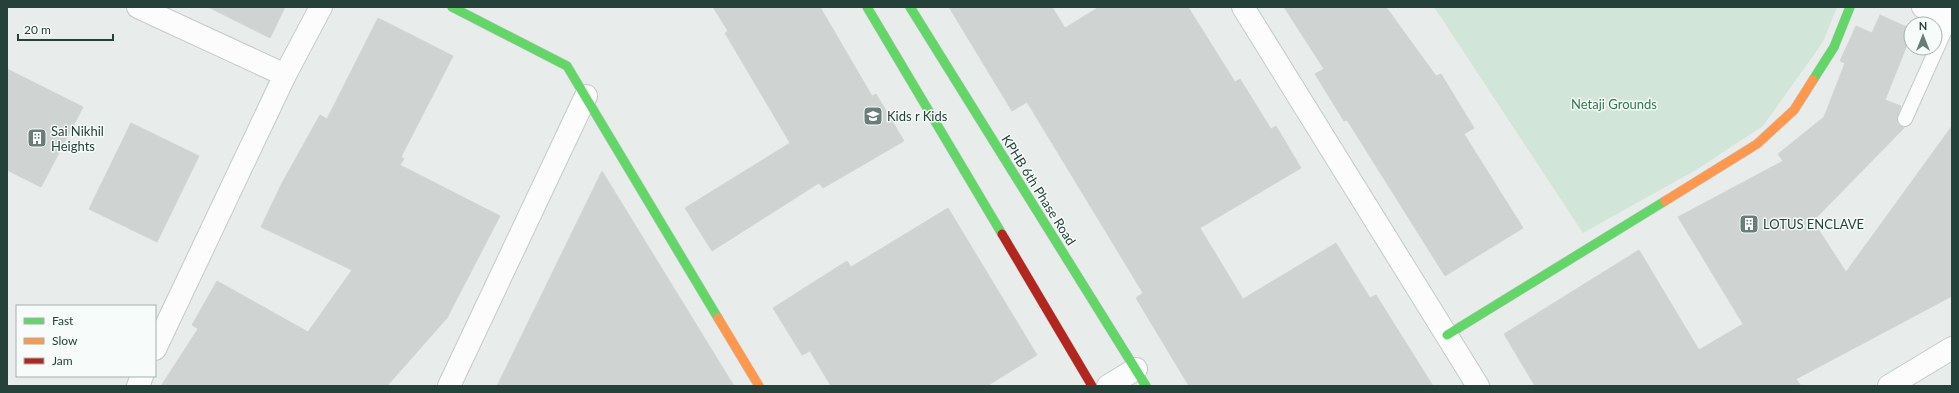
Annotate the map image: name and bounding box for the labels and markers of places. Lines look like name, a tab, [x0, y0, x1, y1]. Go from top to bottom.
school or university icon: Kids r Kids	[862, 105, 884, 127]
place label: Kids r Kids	[887, 108, 948, 124]
place label: Sai Nikhil Heights	[51, 123, 104, 154]
building icon: Sai Nikhil Heights	[26, 127, 48, 149]
building icon: LOTUS ENCLAVE	[1738, 213, 1760, 235]
place label: LOTUS ENCLAVE	[1763, 216, 1864, 232]

